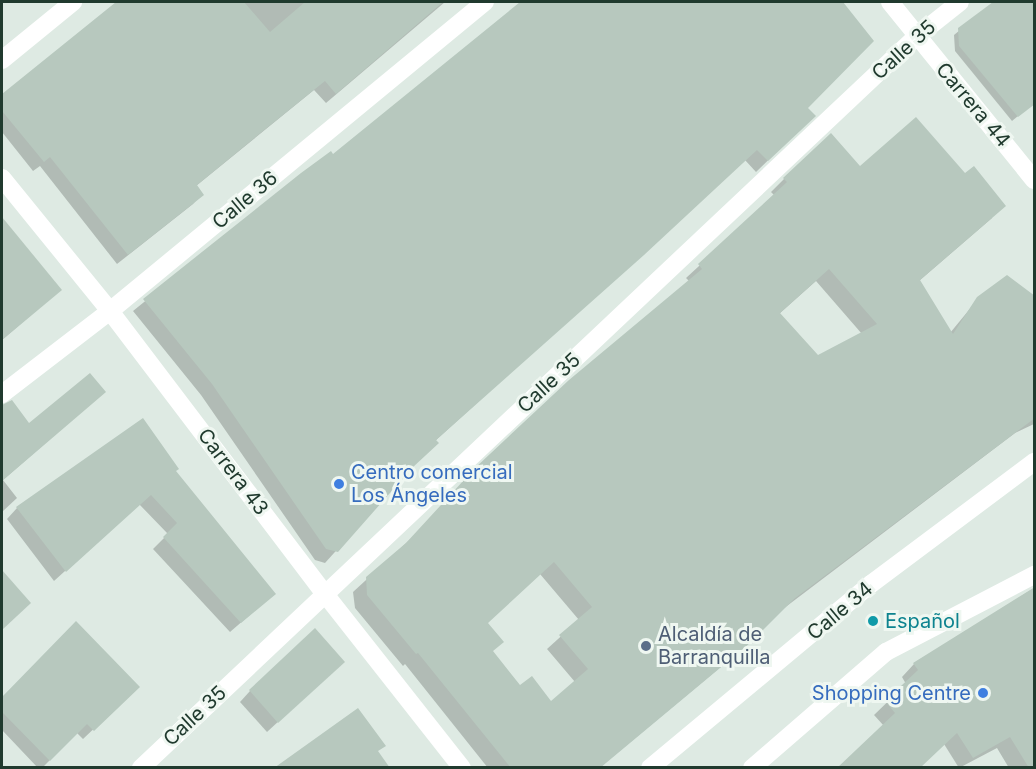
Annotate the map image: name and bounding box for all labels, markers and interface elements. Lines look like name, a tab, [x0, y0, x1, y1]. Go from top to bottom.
street label: Calle 35	[867, 15, 941, 85]
street label: Carrera 44	[931, 58, 1015, 152]
street label: Calle 36	[208, 166, 282, 234]
street label: Calle 35	[513, 348, 585, 418]
street label: Carrera 43	[193, 424, 273, 520]
place label: Centro comercial Los Ángeles	[351, 460, 513, 507]
marker: Centro comercial Los Ángeles	[332, 477, 346, 491]
street label: Calle 34	[802, 577, 878, 645]
place label: Español	[885, 609, 960, 633]
marker: Español	[866, 614, 880, 628]
place label: Alcaldía de Barranquilla	[658, 622, 771, 669]
marker: Alcaldía de Barranquilla	[639, 639, 653, 653]
street label: Calle 35	[159, 681, 231, 751]
place label: Shopping Centre	[812, 681, 971, 705]
marker: Shopping Centre	[976, 686, 990, 700]

